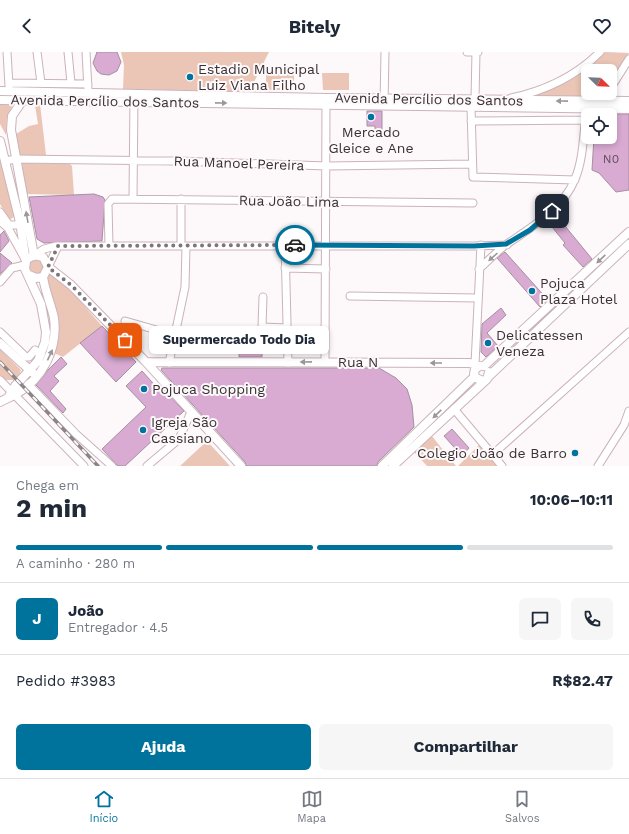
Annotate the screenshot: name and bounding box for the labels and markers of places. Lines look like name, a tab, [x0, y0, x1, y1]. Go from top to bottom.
place label: Estadio Municipal Luiz Viana Filho	[198, 61, 320, 93]
marker: Estadio Municipal Luiz Viana Filho	[185, 72, 195, 82]
marker: Mercado Gleice e Ane	[366, 112, 376, 122]
place label: Mercado Gleice e Ane	[328, 124, 414, 156]
pin	[535, 194, 569, 228]
place label: Pojuca Plaza Hotel	[540, 275, 618, 307]
marker: Pojuca Plaza Hotel	[527, 286, 537, 296]
pin	[108, 323, 142, 357]
callout: Supermercado Todo Dia	[149, 326, 329, 354]
place label: Delicatessen Veneza	[496, 327, 583, 359]
marker: Delicatessen Veneza	[483, 338, 493, 348]
place label: Pojuca Shopping	[152, 381, 265, 397]
marker: Pojuca Shopping	[139, 384, 149, 394]
place label: Igreja São Cassiano	[151, 414, 217, 446]
marker: Igreja São Cassiano	[138, 425, 148, 435]
place label: Colegio João de Barro	[417, 445, 567, 461]
marker: Colegio João de Barro	[570, 448, 580, 458]

